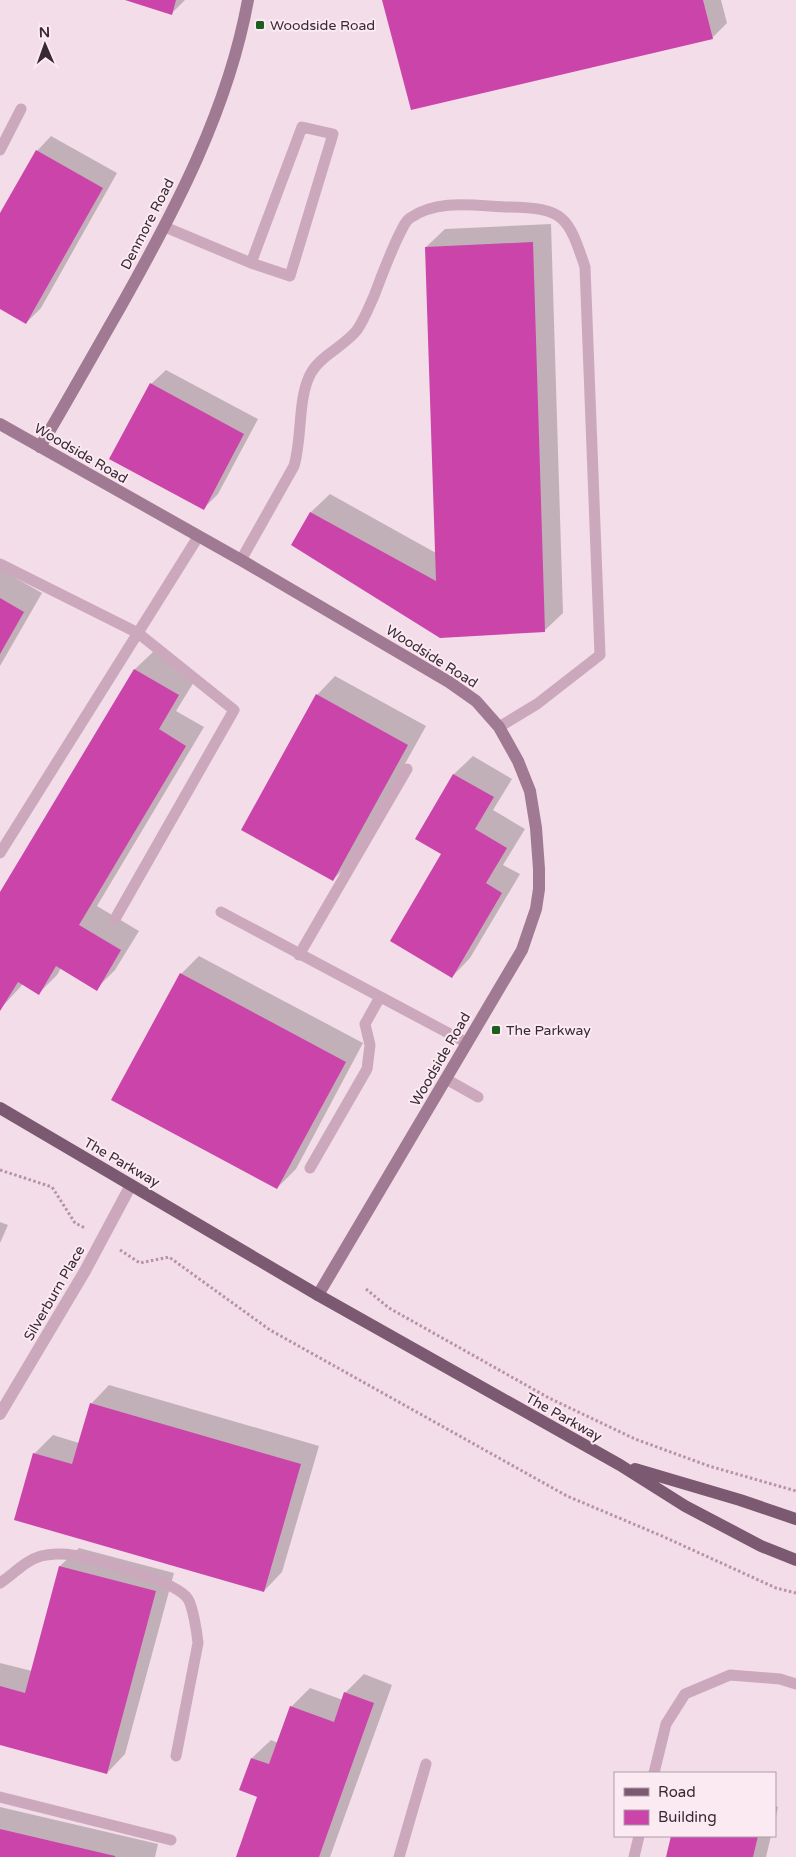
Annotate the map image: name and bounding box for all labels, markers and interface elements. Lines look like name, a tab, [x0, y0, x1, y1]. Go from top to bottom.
place label: Woodside Road	[270, 17, 375, 34]
marker: Woodside Road	[254, 19, 266, 31]
north arrow	[20, 20, 70, 70]
text: N	[39, 24, 50, 41]
street label: Denmore Road	[117, 176, 178, 273]
street label: Woodside Road	[31, 420, 131, 487]
street label: Woodside Road	[383, 621, 481, 691]
street label: Woodside Road	[407, 1009, 474, 1109]
place label: The Parkway	[506, 1022, 591, 1039]
marker: The Parkway	[490, 1024, 502, 1036]
street label: The Parkway	[81, 1134, 163, 1191]
street label: Silverburn Place	[20, 1243, 89, 1344]
street label: The Parkway	[523, 1389, 605, 1446]
legend	[614, 1772, 776, 1837]
text: Road	[658, 1783, 696, 1801]
text: Building	[658, 1808, 717, 1826]

